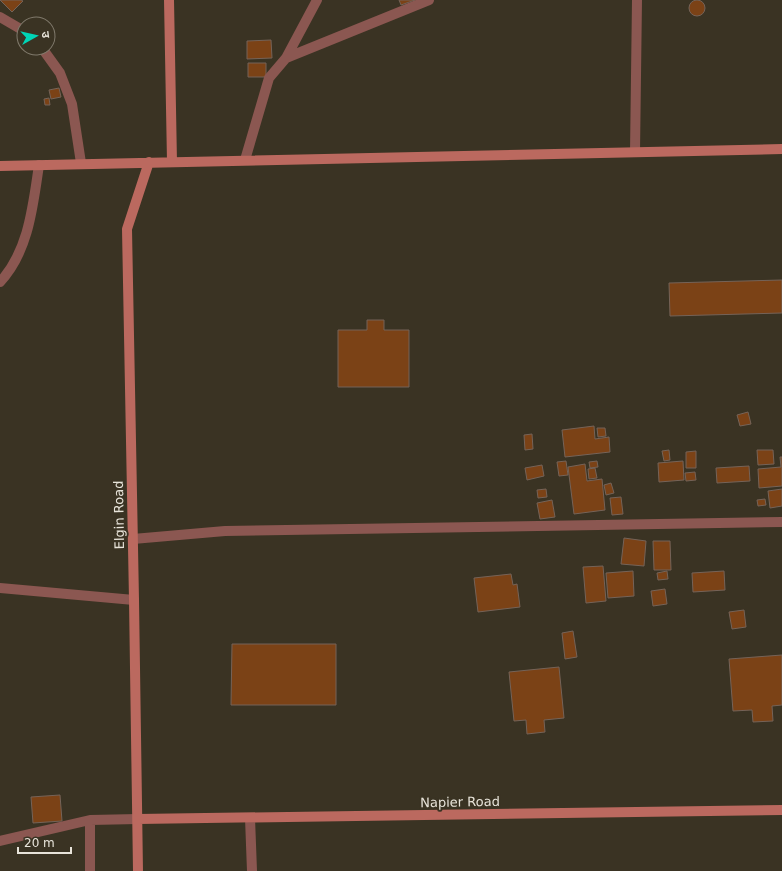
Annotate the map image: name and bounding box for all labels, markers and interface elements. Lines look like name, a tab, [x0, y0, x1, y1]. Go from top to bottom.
north arrow	[16, 16, 56, 56]
text: उ	[39, 31, 52, 39]
street label: Elgin Road	[111, 481, 127, 549]
street label: Napier Road	[420, 794, 500, 810]
scale bar	[18, 829, 71, 855]
text: 20 m	[24, 836, 55, 850]

